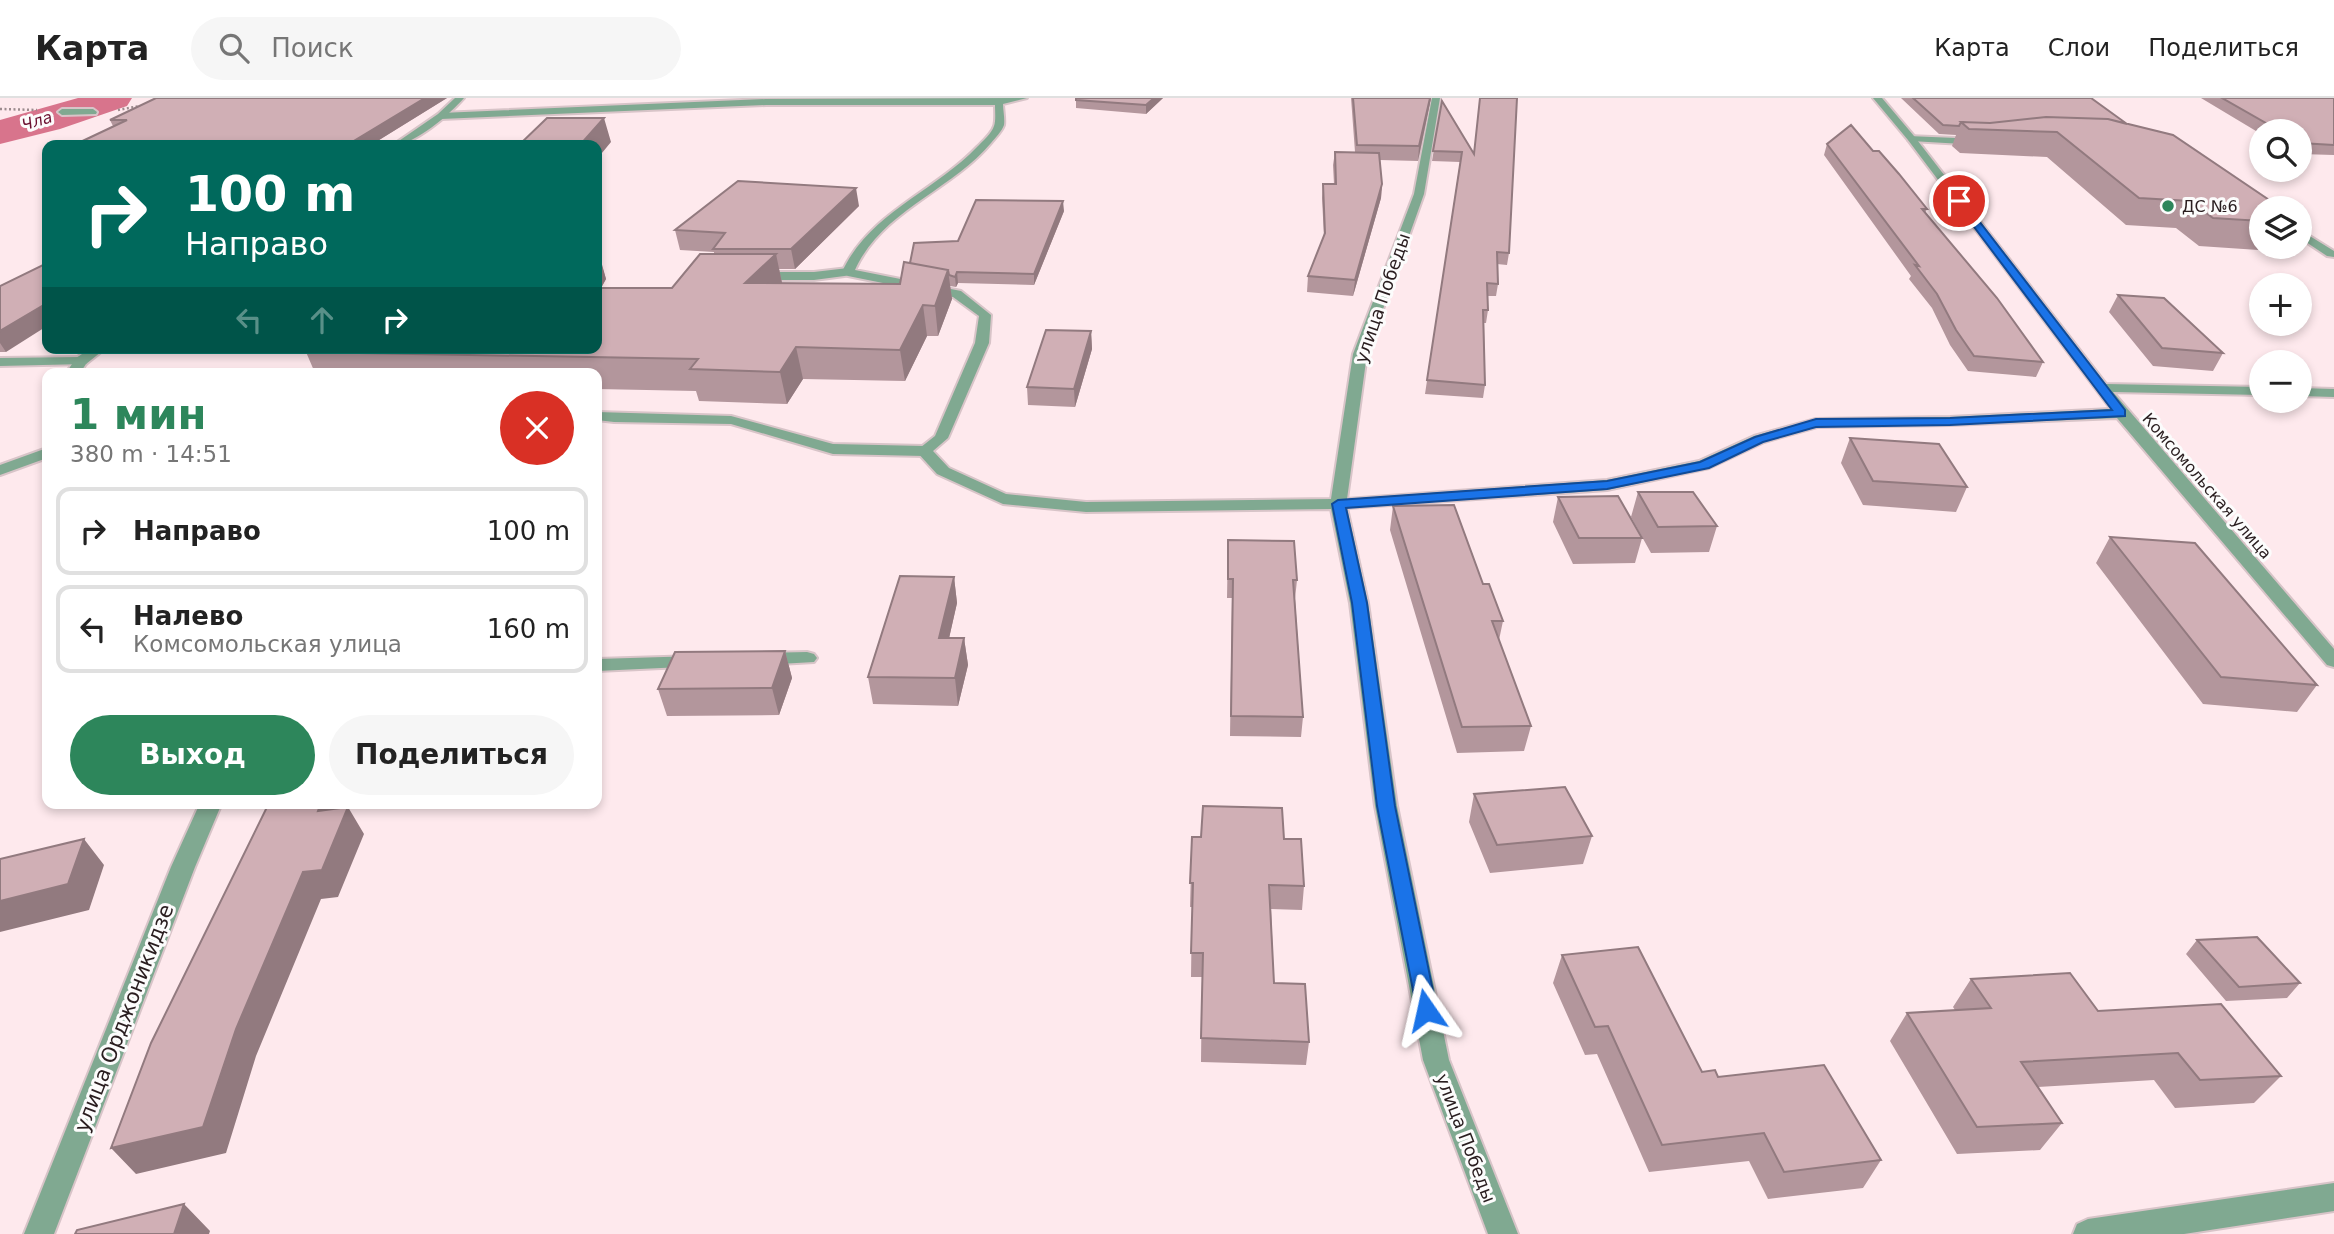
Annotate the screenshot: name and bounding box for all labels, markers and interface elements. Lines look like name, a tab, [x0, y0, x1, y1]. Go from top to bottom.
search box	[191, 17, 681, 80]
text: Карта	[35, 29, 149, 68]
icon: search	[215, 29, 253, 67]
text: Поиск	[271, 33, 354, 63]
text: Карта	[1934, 34, 2010, 62]
text: Слои	[2048, 34, 2110, 62]
text: Поделиться	[2148, 34, 2299, 62]
water label: Чла	[19, 107, 55, 135]
map controls	[2249, 119, 2312, 413]
button: search	[2249, 119, 2312, 182]
text: 100 m	[185, 166, 355, 223]
icon: right	[70, 168, 161, 259]
pin	[1929, 171, 1989, 231]
icon: arrive	[1940, 182, 1978, 220]
button: layers	[2249, 196, 2312, 259]
place label: ДС №6	[2182, 197, 2238, 216]
marker: ДС №6	[2160, 198, 2176, 214]
text: Направо	[185, 225, 328, 263]
street label: улица Победы	[1350, 230, 1414, 366]
button: +	[2249, 273, 2312, 336]
icon: left	[230, 301, 268, 339]
icon: ahead	[303, 301, 341, 339]
icon: right	[376, 301, 414, 339]
button: −	[2249, 350, 2312, 413]
text: 1 мин	[70, 390, 207, 439]
button: close	[500, 391, 574, 465]
street label: Комсомольская улица	[2138, 409, 2276, 563]
text: 380 m · 14:51	[70, 441, 232, 467]
icon: right	[74, 512, 112, 550]
text: Направо	[133, 516, 261, 546]
text: 100 m	[487, 516, 570, 546]
text: Налево	[133, 601, 243, 631]
icon: left	[74, 610, 112, 648]
text: 160 m	[487, 614, 570, 644]
text: Комсомольская улица	[133, 631, 402, 657]
button: Выход	[70, 715, 315, 795]
button: Поделиться	[329, 715, 574, 795]
street label: улица Орджоникидзе	[69, 901, 179, 1135]
position arrow	[1389, 973, 1463, 1047]
street label: улица Победы	[1432, 1071, 1500, 1205]

